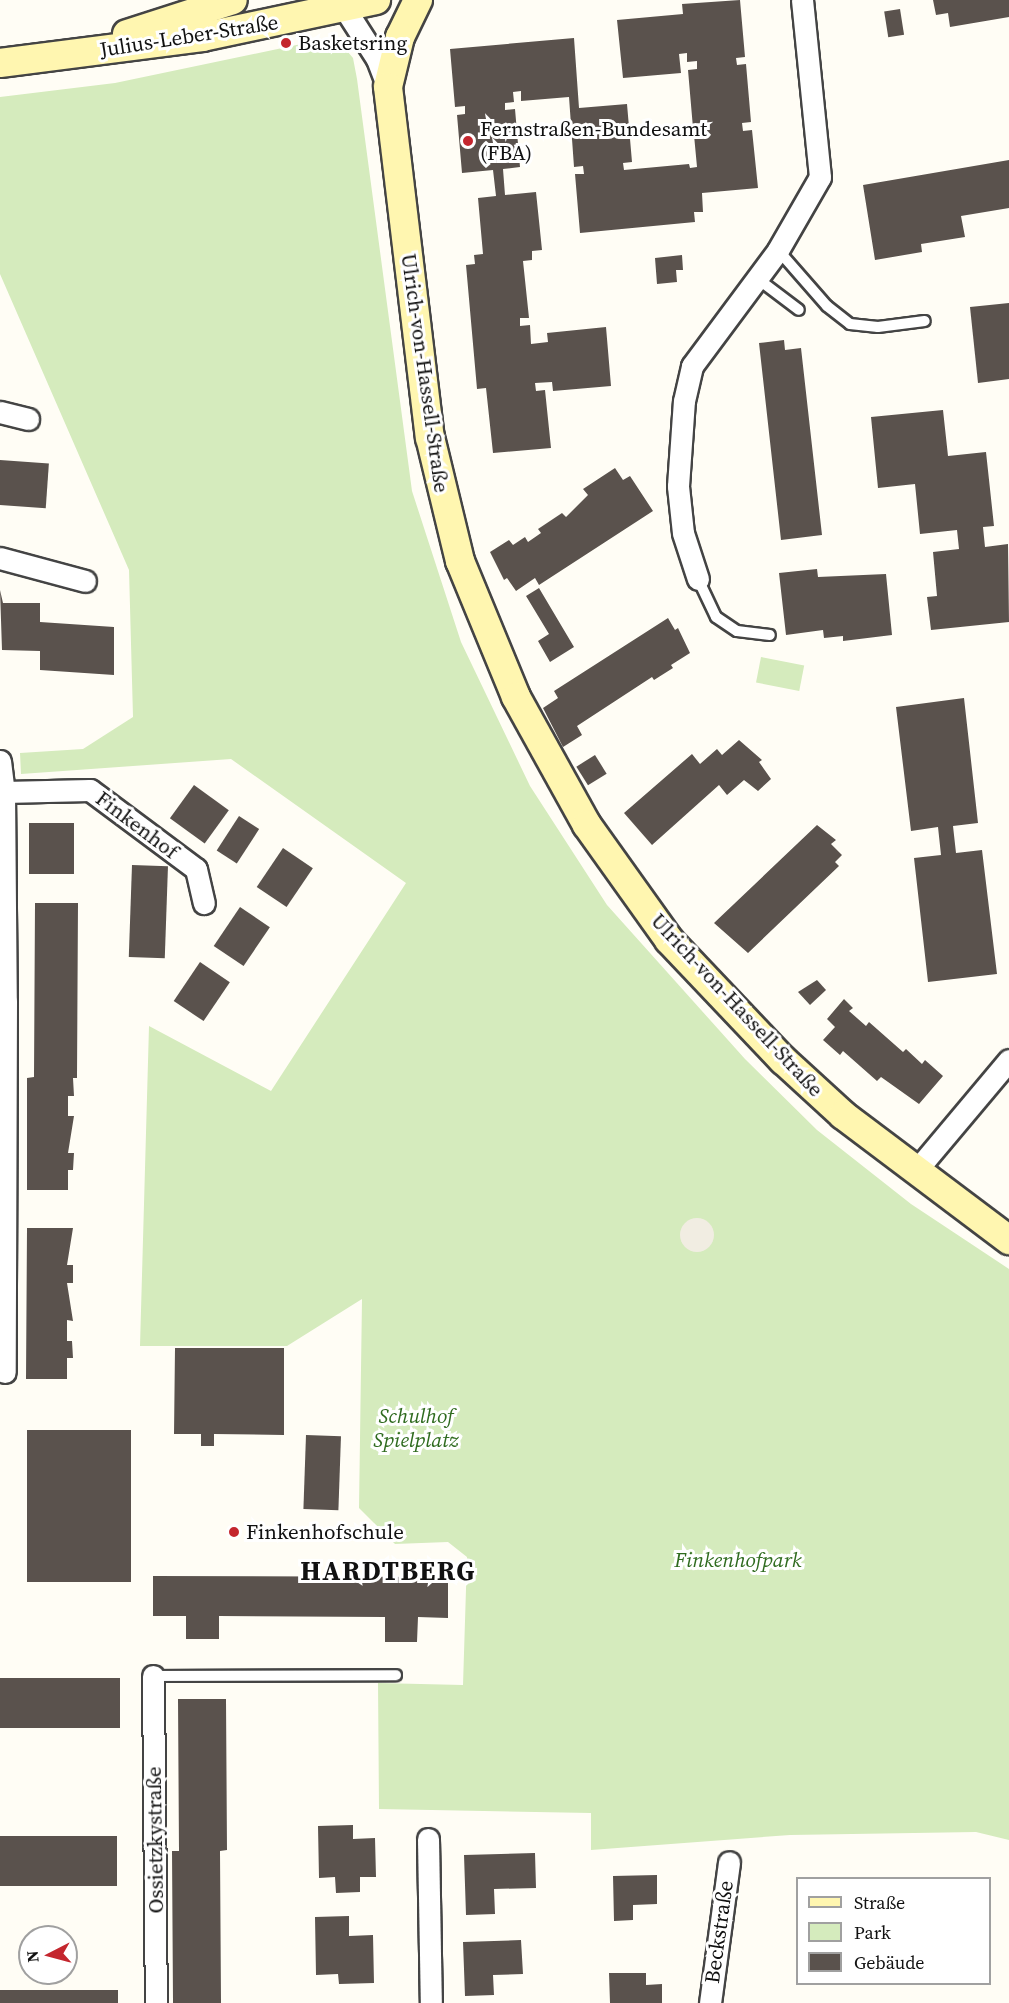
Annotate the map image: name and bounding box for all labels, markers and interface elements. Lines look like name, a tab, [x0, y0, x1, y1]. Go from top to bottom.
street label: Julius-Leber-Straße	[98, 9, 280, 63]
place label: Basketsring	[298, 30, 407, 56]
marker: Basketsring	[279, 36, 293, 50]
place label: Fernstraßen-Bundesamt (FBA)	[480, 116, 707, 166]
marker: Fernstraßen-Bundesamt (FBA)	[461, 134, 475, 148]
street label: Ulrich-von-Hassell-Straße	[396, 252, 454, 494]
street label: Finkenhof	[91, 786, 183, 864]
street label: Ulrich-von-Hassell-Straße	[646, 908, 828, 1102]
park label: Schulhof Spielplatz	[373, 1403, 459, 1453]
place label: Finkenhofschule	[246, 1519, 404, 1545]
marker: Finkenhofschule	[227, 1525, 241, 1539]
park label: Finkenhofpark	[674, 1547, 802, 1573]
district label: HARDTBERG	[300, 1555, 476, 1587]
street label: Ossietzkystraße	[141, 1766, 169, 1914]
legend	[796, 1877, 991, 1985]
street label: Beckstraße	[699, 1879, 739, 1985]
text: Straße	[854, 1890, 905, 1915]
text: Park	[854, 1920, 891, 1945]
north arrow	[18, 1925, 78, 1985]
text: N	[21, 1950, 44, 1964]
text: Gebäude	[854, 1950, 925, 1975]

